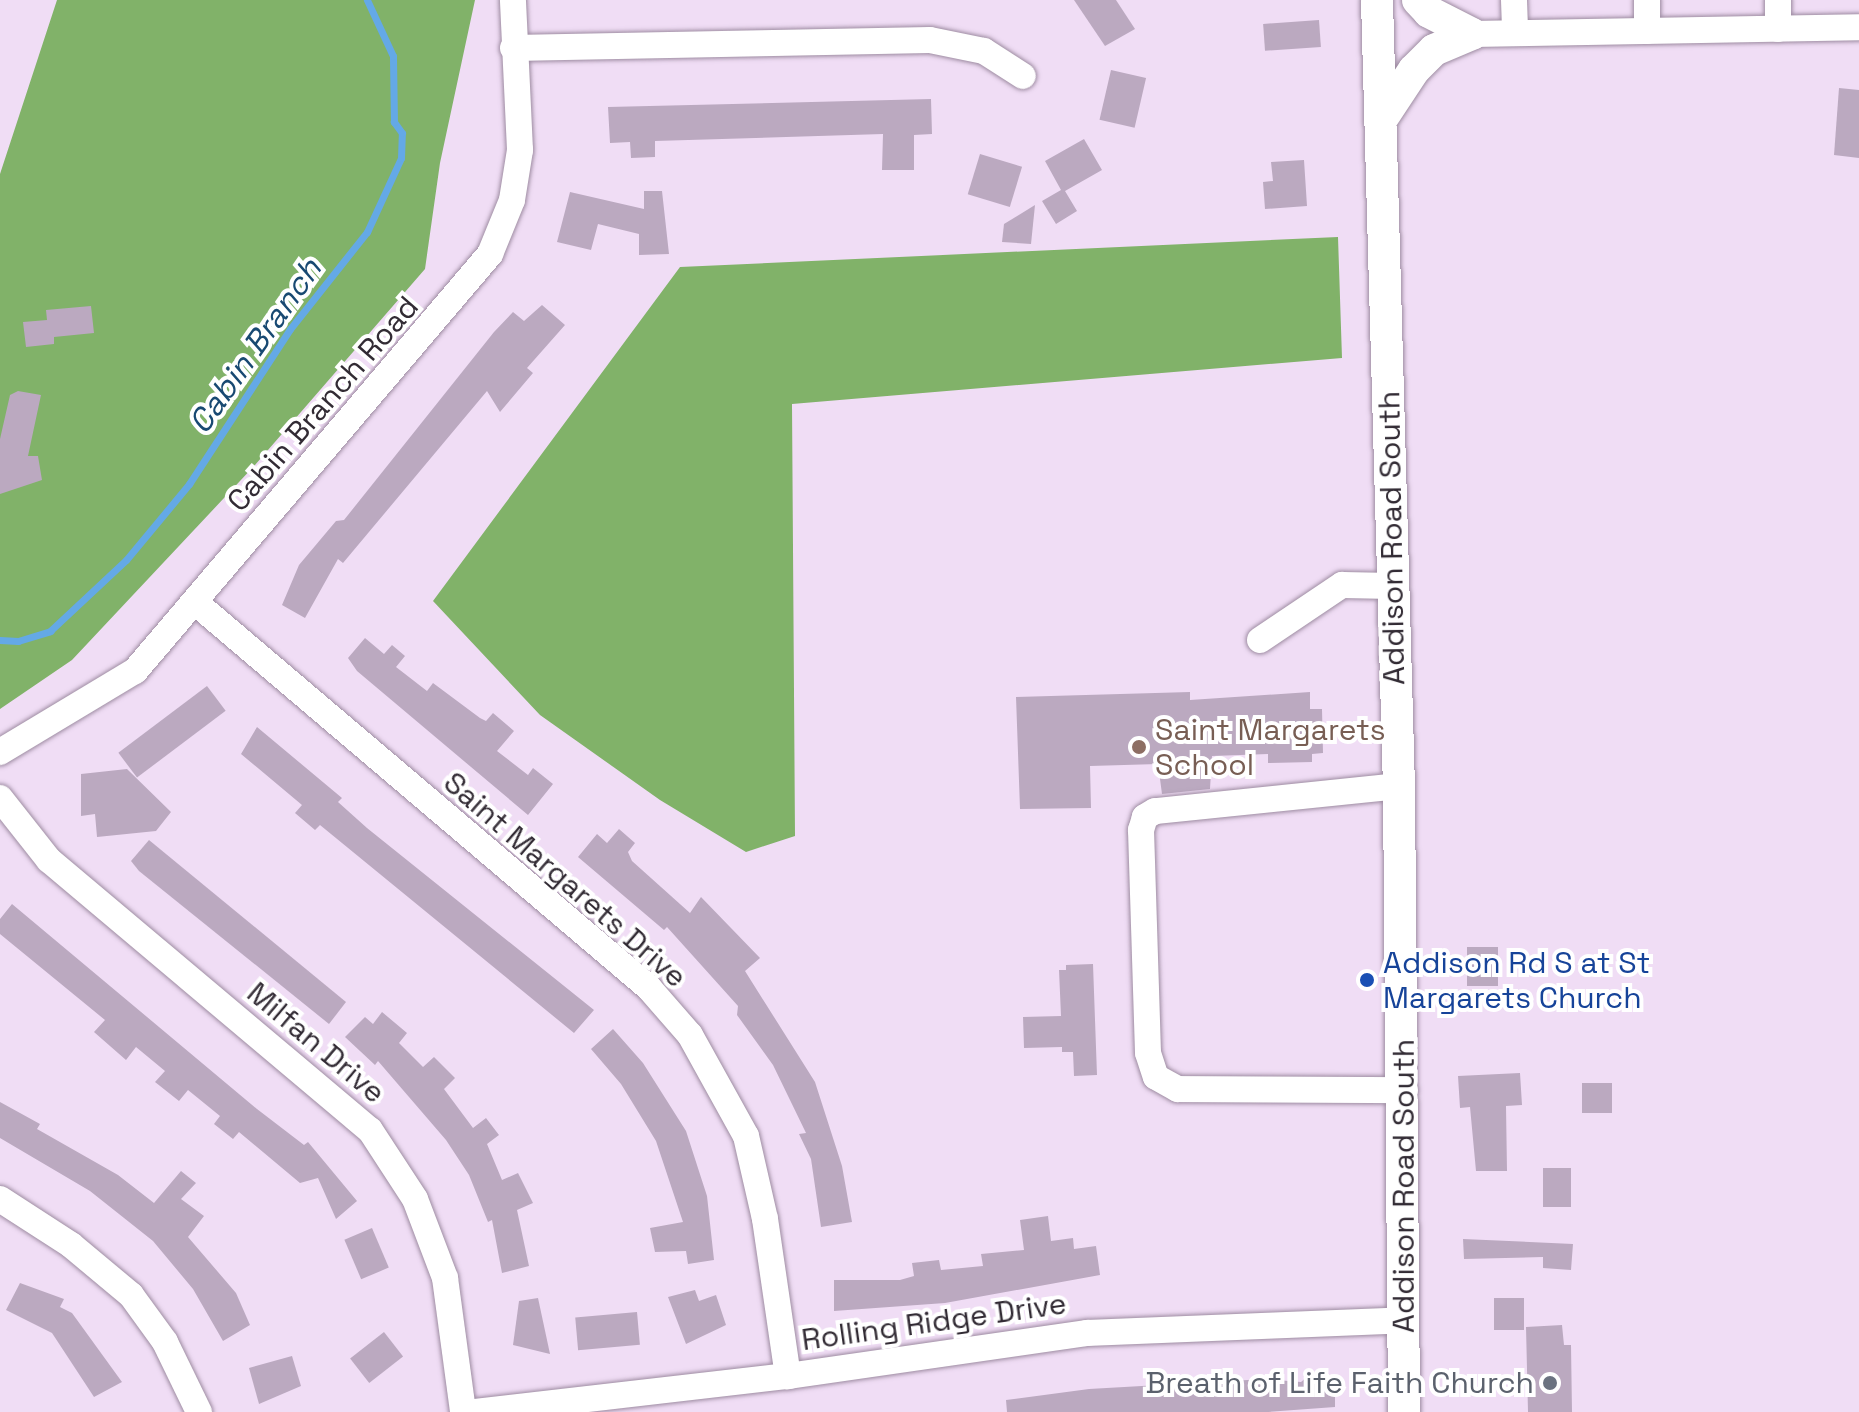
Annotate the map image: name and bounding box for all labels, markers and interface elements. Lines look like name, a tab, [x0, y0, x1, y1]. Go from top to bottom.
water label: Cabin Branch	[181, 251, 329, 441]
street label: Cabin Branch Road	[220, 289, 426, 519]
street label: Addison Road South	[1371, 391, 1413, 685]
place label: Saint Margarets School	[1155, 712, 1386, 782]
marker: Saint Margarets School	[1130, 738, 1148, 756]
street label: Saint Margarets Drive	[436, 765, 694, 995]
place label: Addison Rd S at St Margarets Church	[1383, 945, 1650, 1016]
marker: Addison Rd S at St Margarets Church	[1358, 971, 1376, 989]
street label: Milfan Drive	[240, 975, 392, 1111]
street label: Addison Road South	[1386, 1039, 1422, 1333]
street label: Rolling Ridge Drive	[799, 1286, 1069, 1358]
place label: Breath of Life Faith Church	[1145, 1365, 1534, 1401]
marker: Breath of Life Faith Church	[1541, 1374, 1559, 1392]

